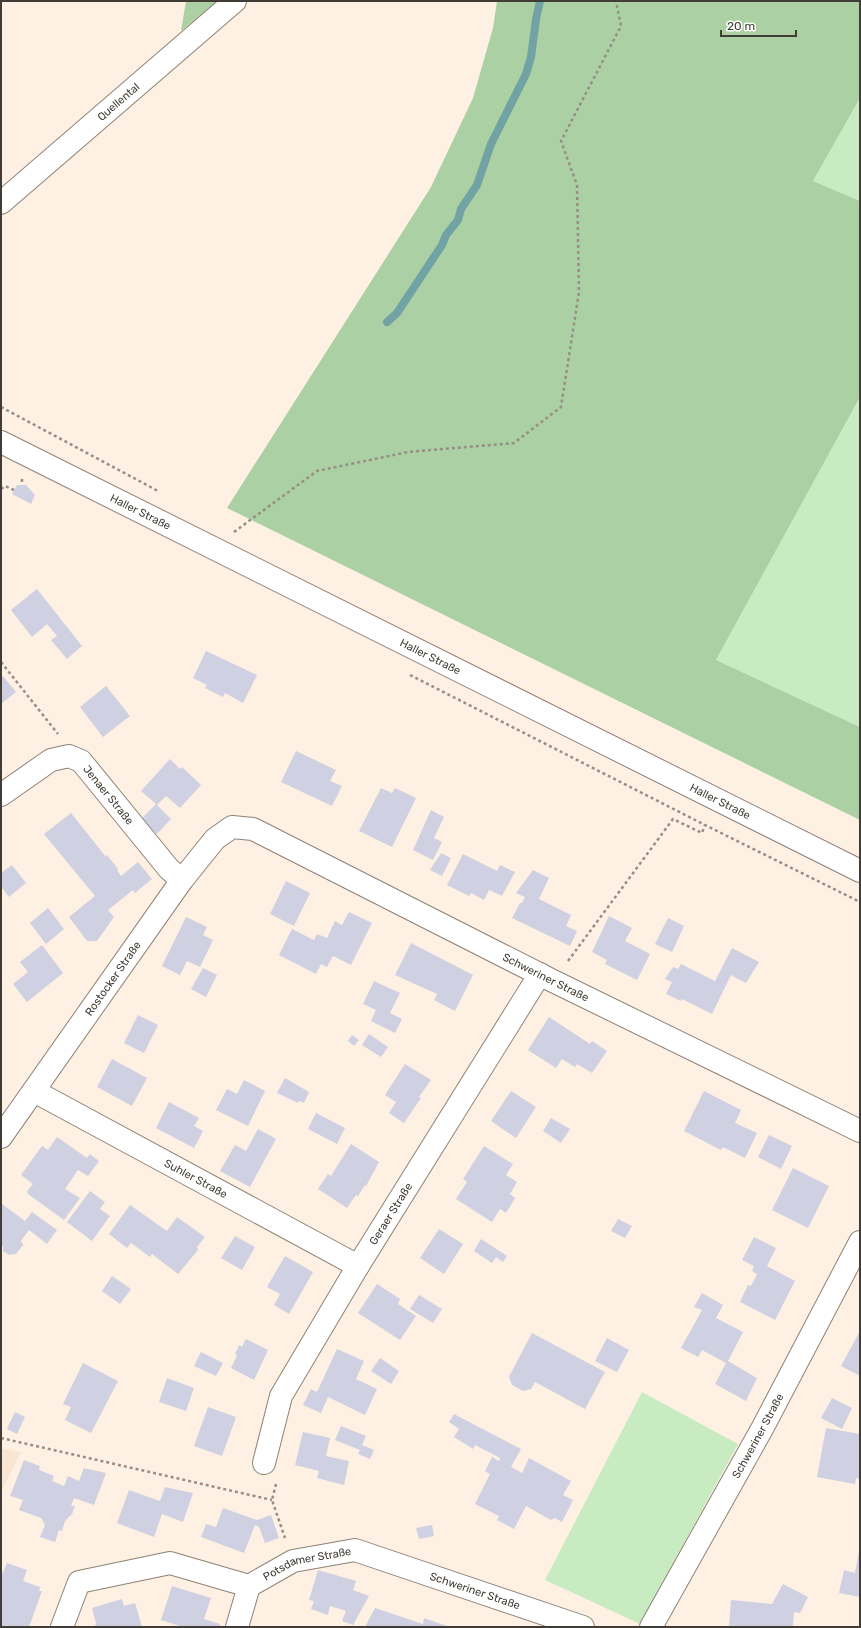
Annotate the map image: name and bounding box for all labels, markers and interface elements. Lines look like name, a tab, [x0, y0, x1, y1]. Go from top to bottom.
scale bar	[721, 12, 796, 38]
text: 20 m	[727, 19, 755, 33]
street label: Quellental	[95, 80, 142, 123]
street label: Haller Straße	[108, 491, 173, 532]
street label: Haller Straße	[398, 636, 463, 677]
street label: Jenaer Straße	[80, 762, 136, 827]
street label: Haller Straße	[688, 781, 753, 822]
street label: Rostocker Straße	[82, 939, 143, 1018]
street label: Schweriner Straße	[501, 950, 591, 1004]
street label: Suhler Straße	[162, 1156, 230, 1201]
street label: Geraer Straße	[366, 1180, 415, 1247]
street label: Schweriner Straße	[729, 1391, 786, 1480]
street label: Potsdamer Straße	[261, 1544, 352, 1583]
street label: Schweriner Straße	[428, 1569, 522, 1612]

